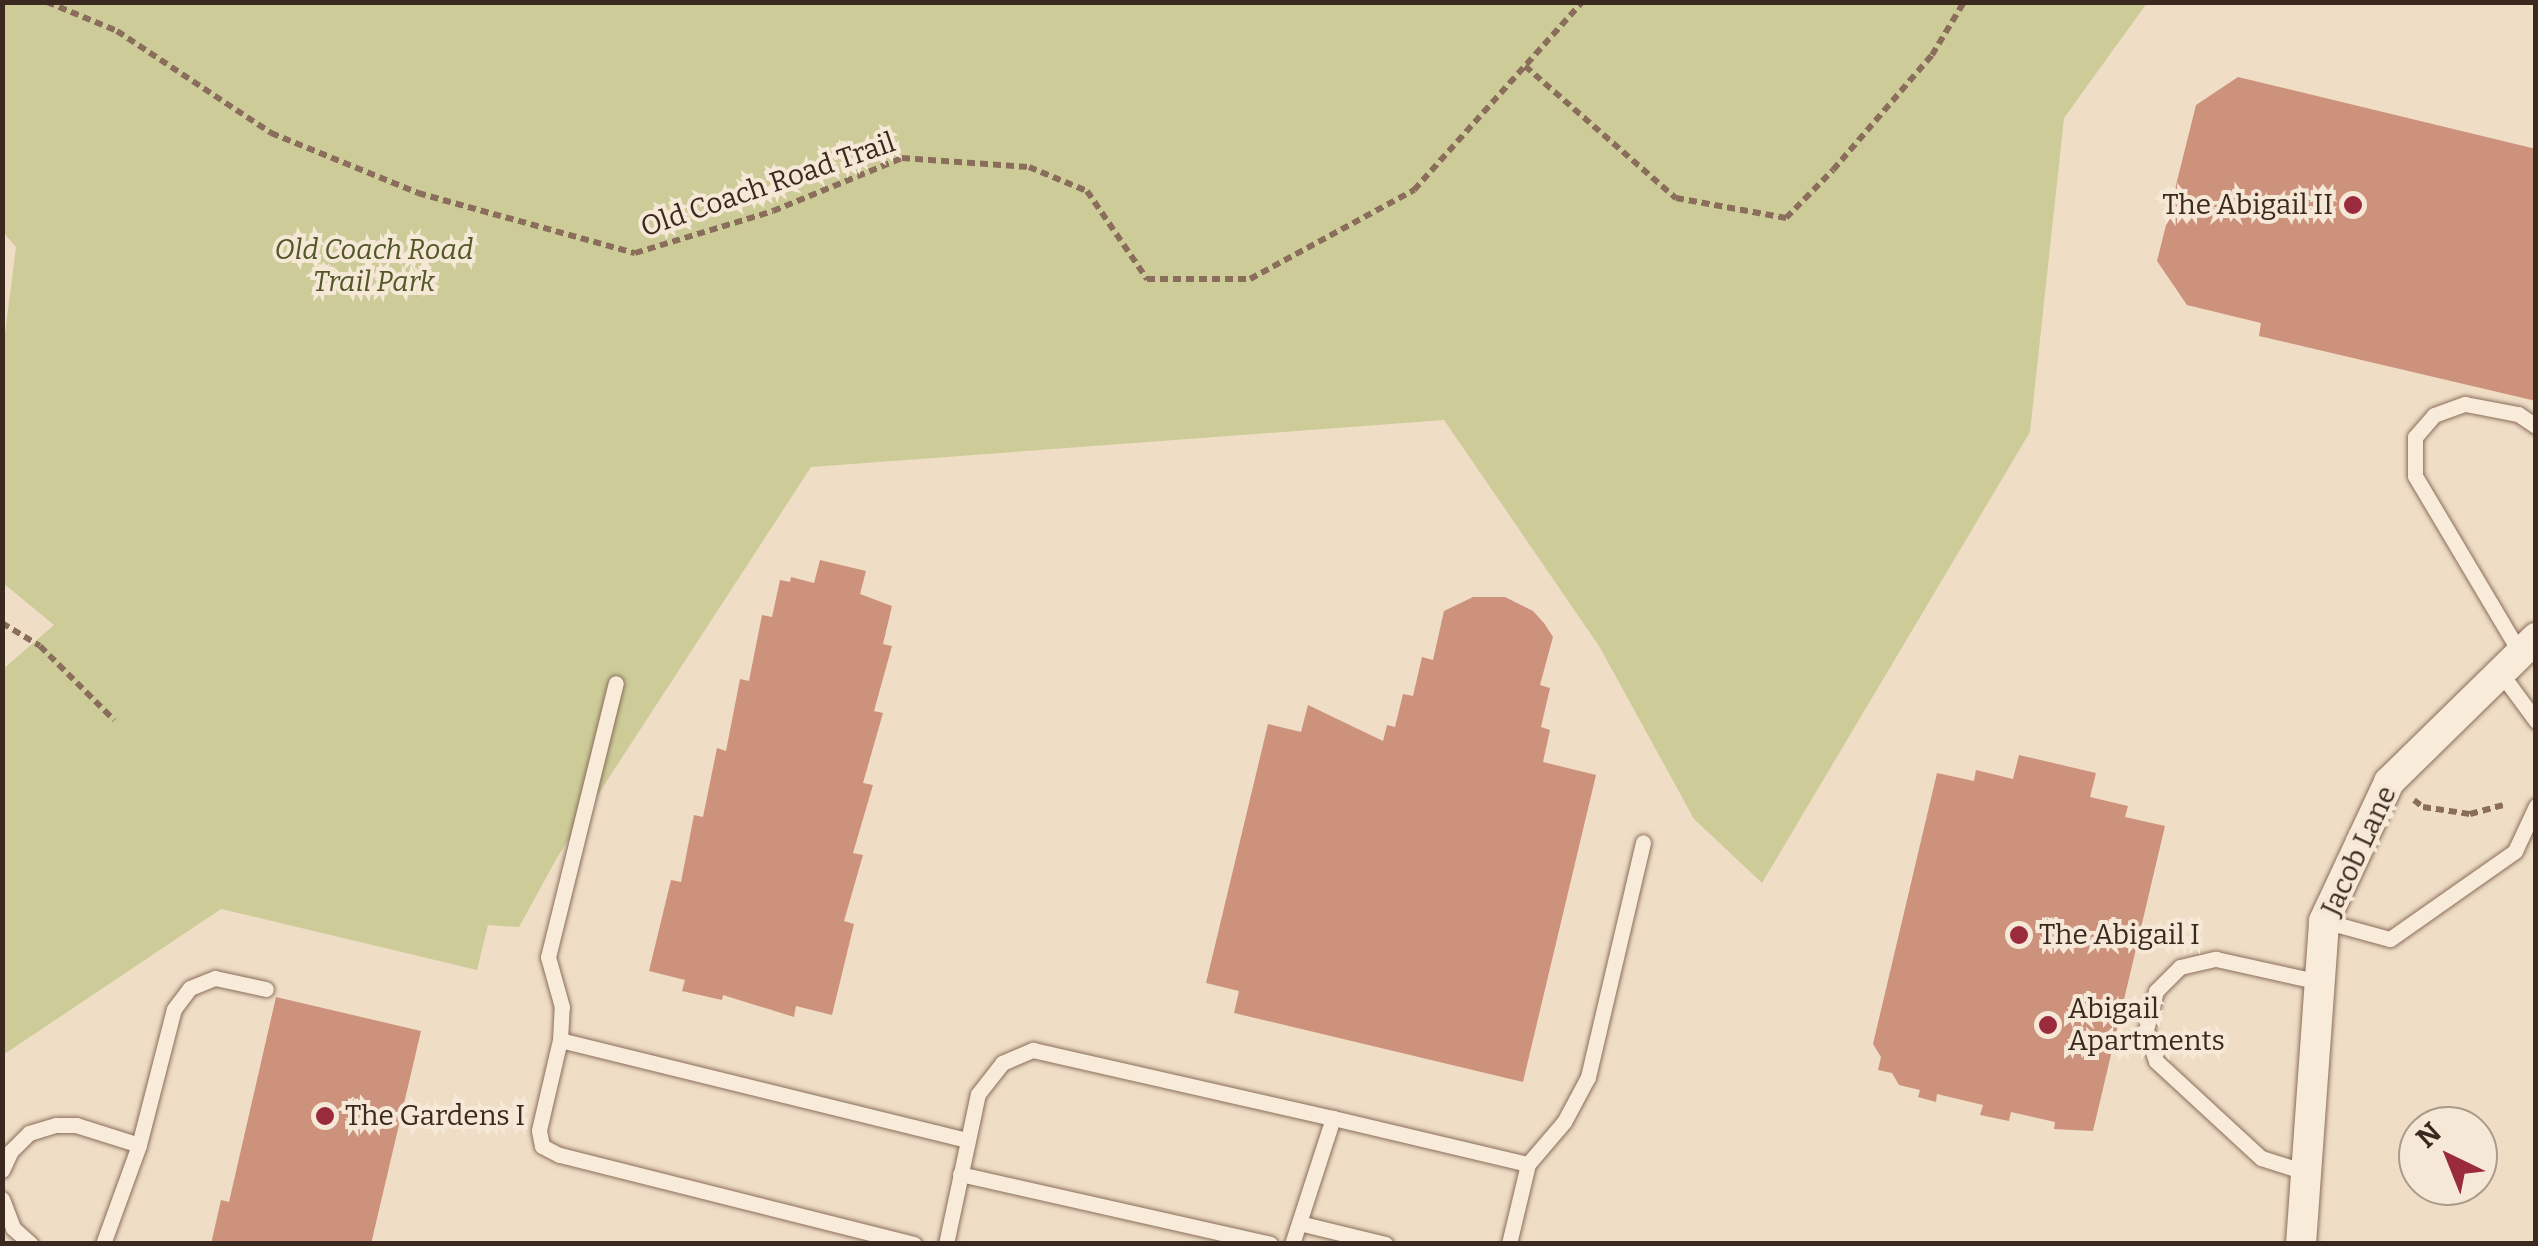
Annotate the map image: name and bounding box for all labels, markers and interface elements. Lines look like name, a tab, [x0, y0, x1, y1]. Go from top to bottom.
street label: Old Coach Road Trail	[636, 126, 900, 244]
place label: The Abigail II	[2162, 188, 2333, 222]
marker: The Abigail II	[2342, 194, 2364, 216]
park label: Old Coach Road Trail Park	[275, 233, 473, 299]
street label: Jacob Lane	[2314, 781, 2404, 921]
place label: The Abigail I	[2039, 918, 2200, 952]
marker: The Abigail I	[2008, 924, 2030, 946]
place label: Abigail Apartments	[2068, 992, 2225, 1058]
marker: Abigail Apartments	[2037, 1014, 2059, 1036]
place label: The Gardens I	[345, 1099, 525, 1133]
marker: The Gardens I	[314, 1105, 336, 1127]
north arrow	[2398, 1106, 2498, 1206]
text: N	[2409, 1116, 2448, 1155]

